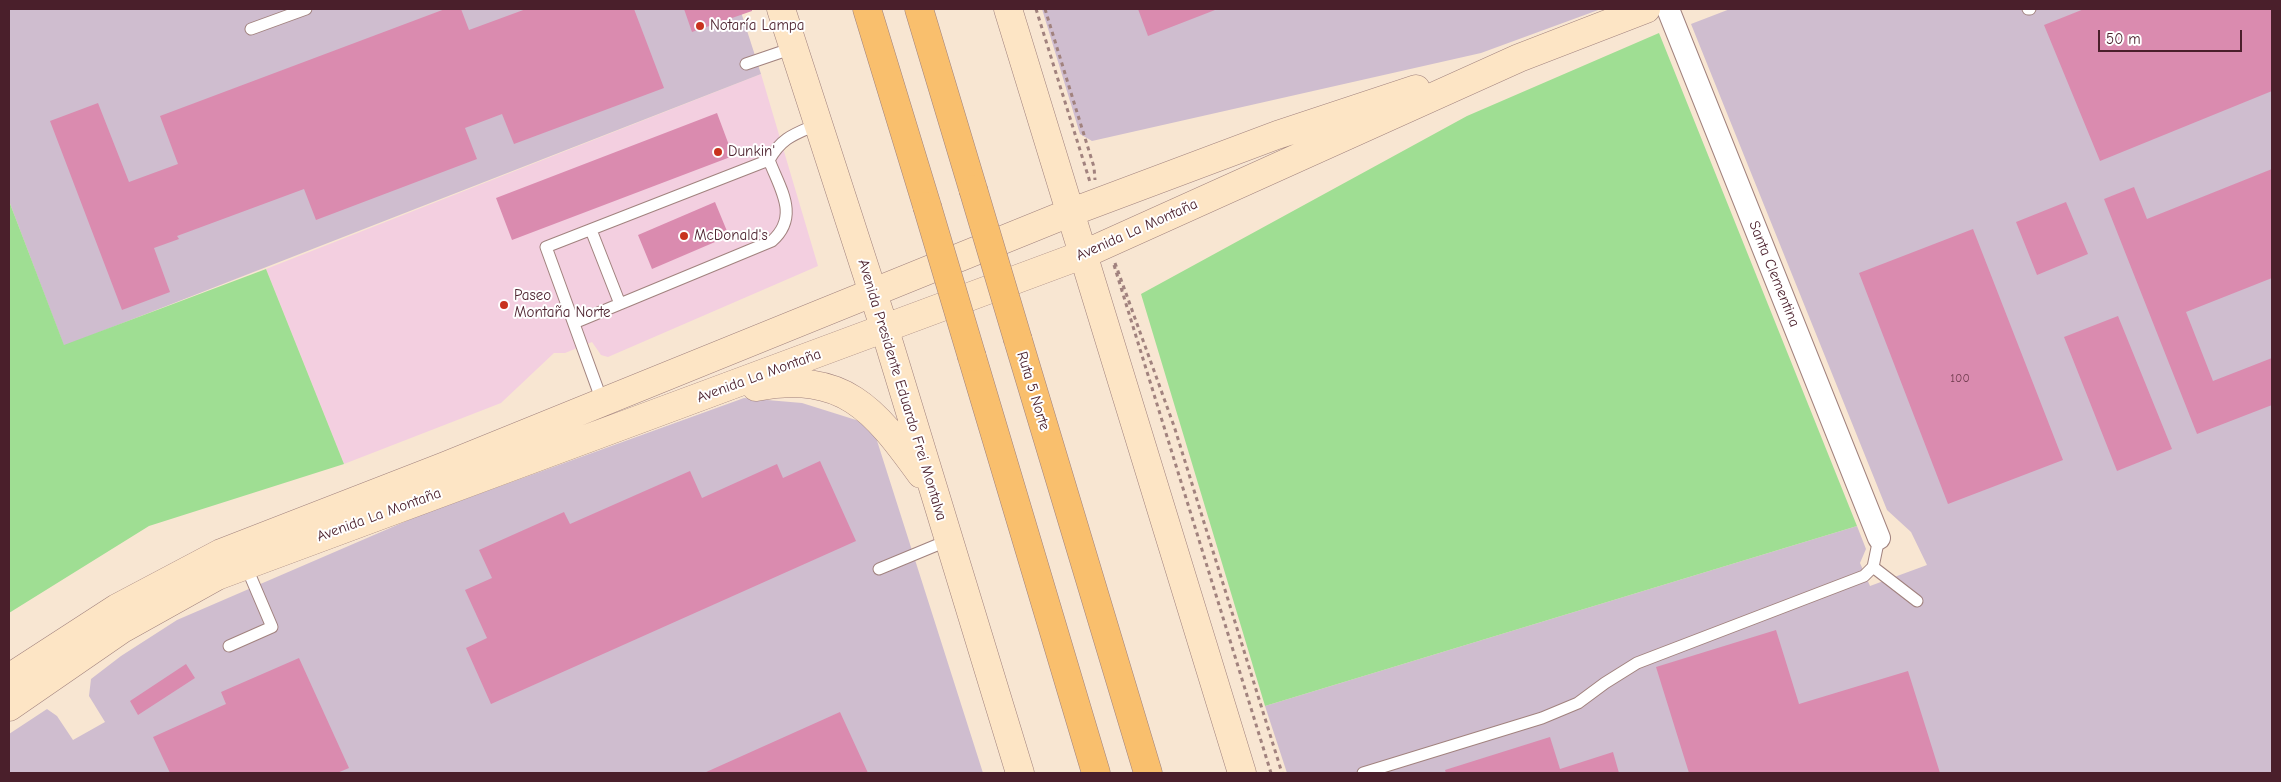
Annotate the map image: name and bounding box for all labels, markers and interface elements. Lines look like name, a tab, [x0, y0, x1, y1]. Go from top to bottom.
place label: Notaría Lampa	[710, 17, 804, 35]
marker: Notaría Lampa	[694, 20, 706, 32]
scale bar	[2101, 20, 2245, 52]
text: 50 m	[2106, 30, 2141, 48]
place label: Dunkin'	[728, 143, 775, 161]
marker: Dunkin'	[712, 146, 724, 158]
street label: Avenida La Montaña	[1073, 195, 1201, 265]
street label: Santa Clementina	[1745, 218, 1803, 330]
place label: McDonald's	[694, 227, 768, 245]
marker: McDonald's	[678, 230, 690, 242]
street label: Avenida Presidente Eduardo Frei Montalva	[854, 257, 950, 523]
place label: Paseo Montaña Norte	[514, 287, 611, 322]
marker: Paseo Montaña Norte	[498, 299, 510, 311]
street label: Avenida La Montaña	[694, 345, 824, 407]
street label: Ruta 5 Norte	[1012, 349, 1054, 433]
house number: 100	[1950, 372, 1970, 386]
street label: Avenida La Montaña	[314, 484, 444, 546]

